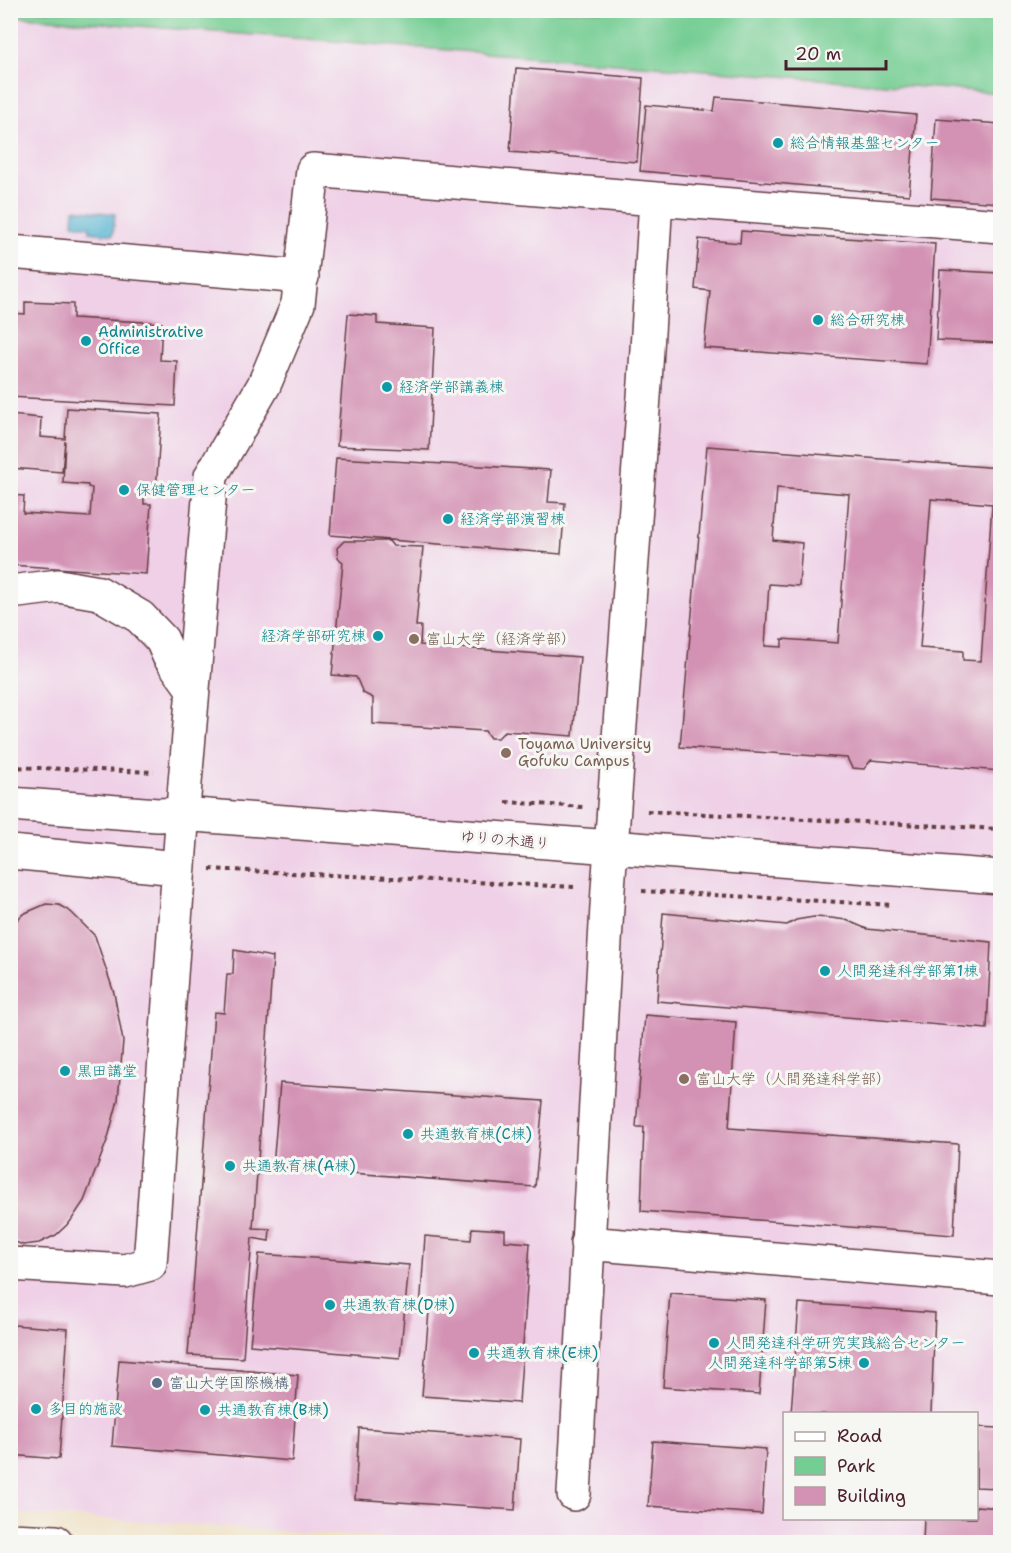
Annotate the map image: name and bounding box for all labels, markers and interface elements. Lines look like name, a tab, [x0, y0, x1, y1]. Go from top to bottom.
scale bar	[786, 33, 886, 71]
text: 20 m	[795, 42, 841, 66]
place label: 総合情報基盤センター	[790, 133, 939, 153]
marker: 総合情報基盤センター	[771, 136, 785, 150]
place label: 総合研究棟	[830, 310, 905, 330]
marker: 総合研究棟	[811, 313, 825, 327]
place label: Administrative Office	[98, 322, 204, 359]
marker: Administrative Office	[79, 334, 93, 348]
place label: 経済学部講義棟	[399, 377, 504, 397]
marker: 経済学部講義棟	[380, 380, 394, 394]
place label: 保健管理センター	[136, 480, 255, 500]
marker: 保健管理センター	[117, 483, 131, 497]
place label: 経済学部演習棟	[460, 509, 565, 529]
marker: 経済学部演習棟	[441, 512, 455, 526]
place label: 経済学部研究棟	[261, 626, 366, 646]
marker: 経済学部研究棟	[371, 629, 385, 643]
place label: 富山大学（経済学部）	[426, 629, 576, 649]
marker: 富山大学（経済学部）	[407, 632, 421, 646]
place label: Toyama University Gofuku Campus	[518, 734, 651, 771]
marker: Toyama University Gofuku Campus	[499, 746, 513, 760]
street label: ゆりの木通り	[459, 826, 551, 854]
place label: 人間発達科学部第1棟	[837, 961, 978, 981]
marker: 人間発達科学部第1棟	[818, 964, 832, 978]
place label: 黒田講堂	[77, 1061, 137, 1081]
marker: 黒田講堂	[58, 1064, 72, 1078]
place label: 富山大学（人間発達科学部）	[696, 1069, 891, 1089]
marker: 富山大学（人間発達科学部）	[677, 1072, 691, 1086]
place label: 共通教育棟(C棟)	[420, 1124, 532, 1144]
marker: 共通教育棟(C棟)	[401, 1127, 415, 1141]
place label: 共通教育棟(A棟)	[242, 1156, 356, 1176]
marker: 共通教育棟(A棟)	[223, 1159, 237, 1173]
place label: 共通教育棟(D棟)	[342, 1295, 455, 1315]
marker: 共通教育棟(D棟)	[323, 1298, 337, 1312]
place label: 人間発達科学研究実践総合センター	[726, 1333, 965, 1353]
marker: 人間発達科学研究実践総合センター	[707, 1336, 721, 1350]
place label: 共通教育棟(E棟)	[486, 1343, 598, 1363]
marker: 共通教育棟(E棟)	[467, 1346, 481, 1360]
place label: 人間発達科学部第5棟	[708, 1353, 852, 1373]
marker: 人間発達科学部第5棟	[857, 1356, 871, 1370]
place label: 富山大学国際機構	[169, 1373, 289, 1393]
marker: 富山大学国際機構	[150, 1376, 164, 1390]
place label: 多目的施設	[48, 1399, 123, 1419]
place label: 共通教育棟(B棟)	[217, 1400, 329, 1420]
marker: 多目的施設	[29, 1402, 43, 1416]
marker: 共通教育棟(B棟)	[198, 1403, 212, 1417]
legend	[783, 1412, 978, 1520]
text: Road	[837, 1424, 882, 1448]
text: Park	[837, 1454, 876, 1478]
text: Building	[837, 1484, 906, 1508]

